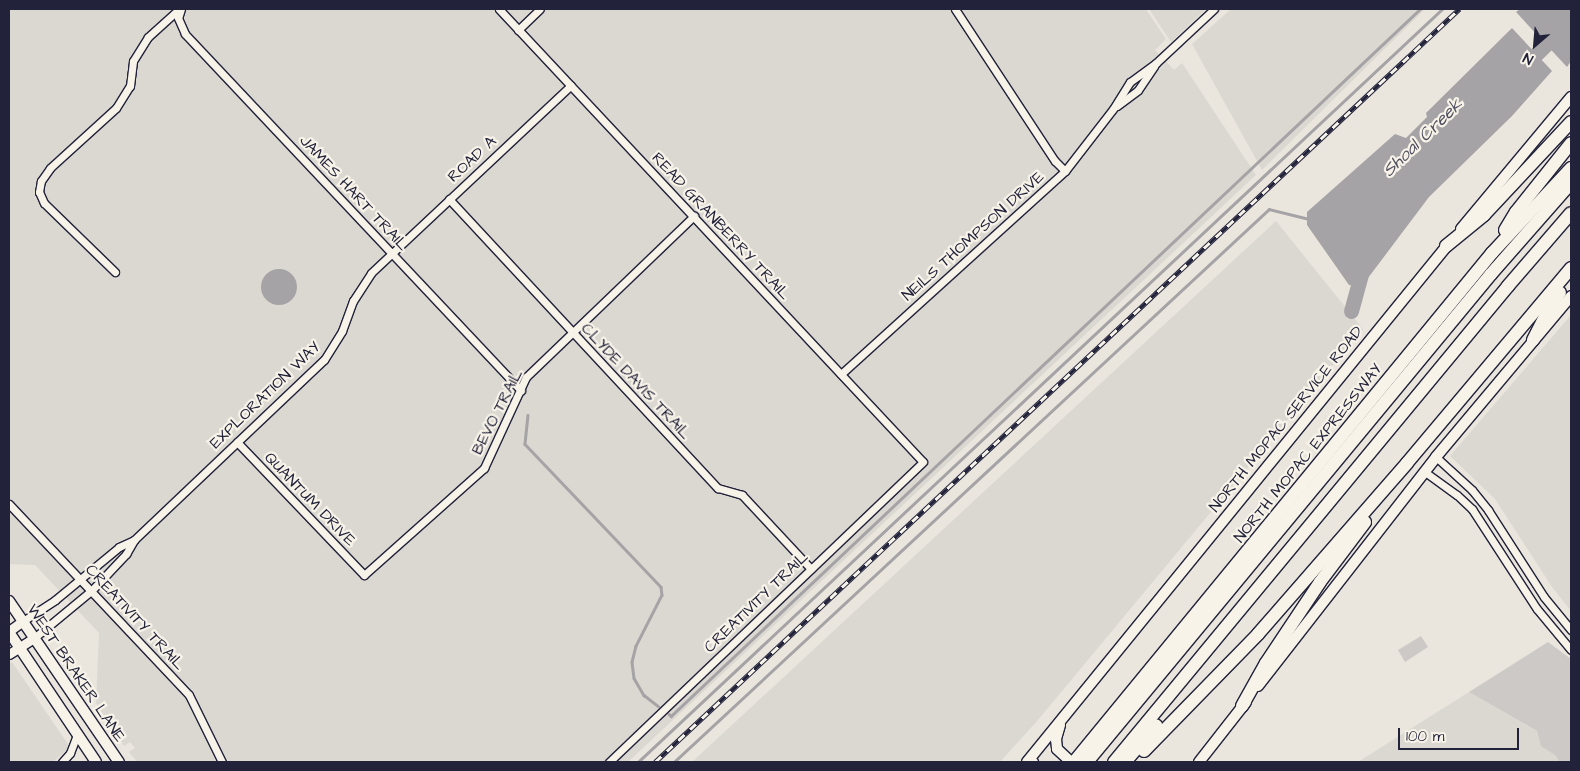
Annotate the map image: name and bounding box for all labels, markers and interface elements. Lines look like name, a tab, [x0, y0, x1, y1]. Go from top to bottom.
north arrow	[1510, 20, 1560, 70]
text: N	[1520, 47, 1537, 69]
water label: Shoal Creek	[1378, 94, 1468, 182]
street label: JAMES HART TRAIL	[296, 131, 412, 255]
street label: ROAD A	[444, 132, 500, 186]
street label: READ GRANBERRY TRAIL	[648, 148, 794, 304]
street label: NEILS THOMPSON DRIVE	[898, 167, 1048, 305]
street label: CLYDE DAVIS TRAIL	[577, 319, 695, 443]
street label: NORTH MOPAC SERVICE ROAD	[1205, 322, 1367, 516]
street label: EXPLORATION WAY	[206, 337, 324, 453]
street label: NORTH MOPAC EXPRESSWAY	[1230, 360, 1386, 546]
street label: BEVO TRAIL	[467, 366, 527, 458]
street label: QUANTUM DRIVE	[260, 448, 360, 550]
street label: CREATIVITY TRAIL	[700, 547, 812, 657]
street label: CREATIVITY TRAIL	[81, 560, 189, 674]
street label: WEST BRAKER LANE	[23, 600, 129, 746]
scale bar	[1400, 718, 1521, 750]
text: 100 m	[1406, 726, 1445, 747]

